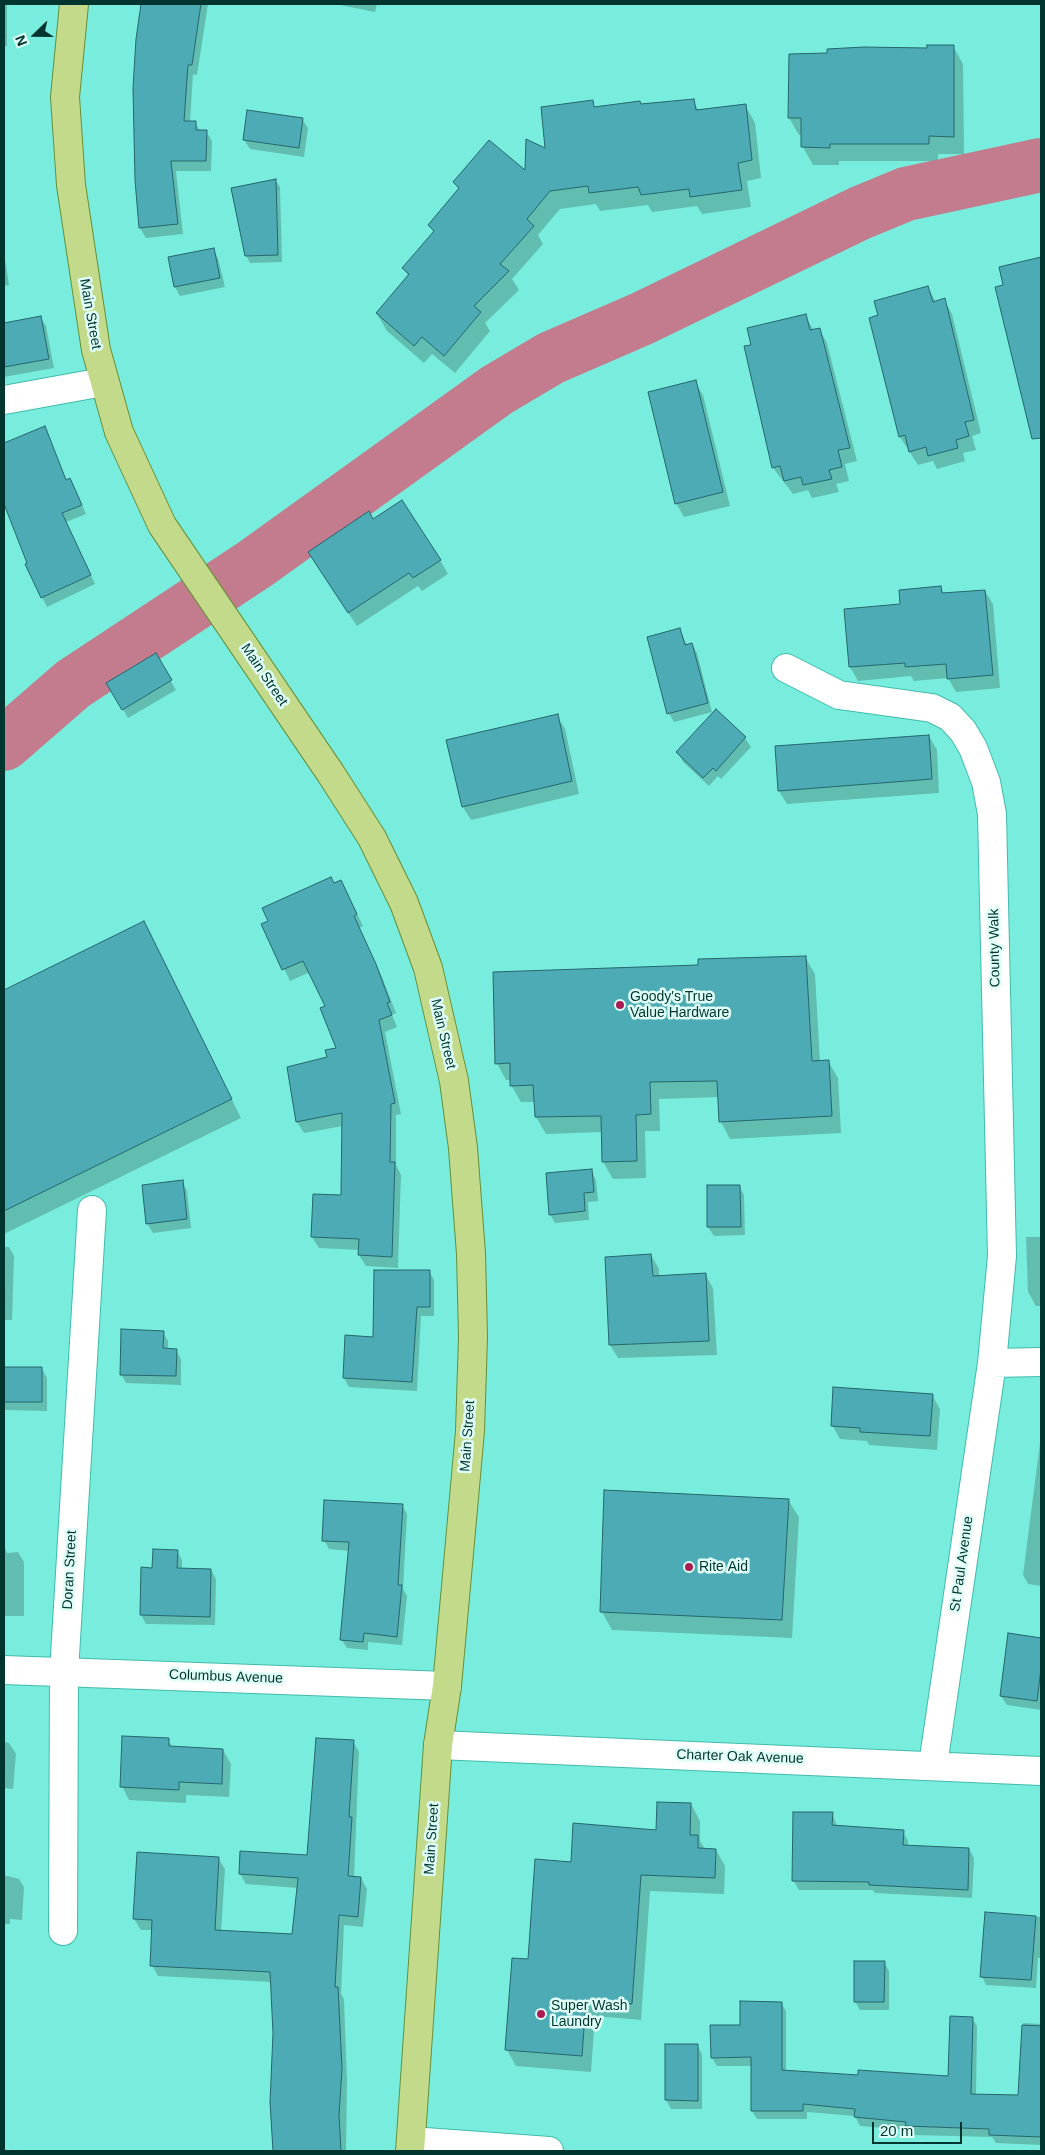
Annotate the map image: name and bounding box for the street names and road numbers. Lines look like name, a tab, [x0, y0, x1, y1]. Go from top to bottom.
street label: Main Street	[76, 277, 104, 351]
street label: Main Street	[237, 641, 291, 709]
street label: County Walk	[986, 908, 1004, 988]
street label: Main Street	[427, 997, 459, 1071]
street label: Main Street	[457, 1400, 479, 1472]
street label: St Paul Avenue	[947, 1515, 977, 1613]
street label: Doran Street	[60, 1530, 80, 1610]
street label: Columbus Avenue	[169, 1667, 283, 1687]
street label: Charter Oak Avenue	[676, 1746, 804, 1768]
street label: Main Street	[421, 1803, 443, 1875]

